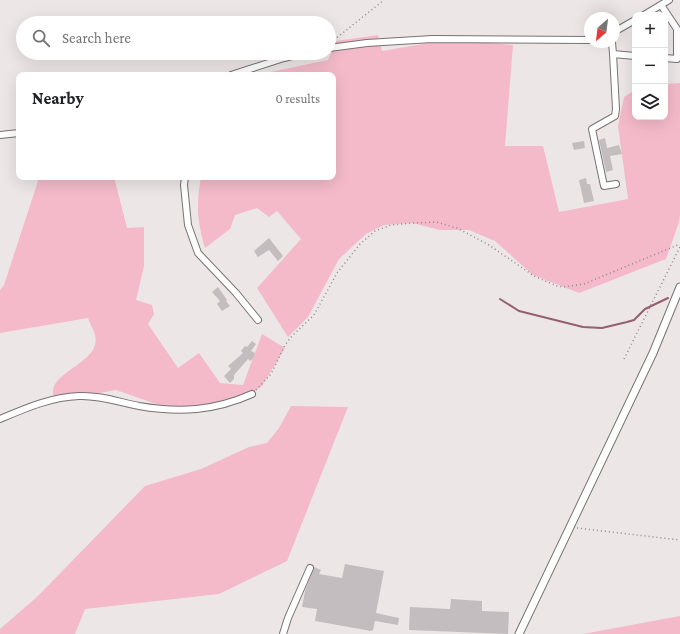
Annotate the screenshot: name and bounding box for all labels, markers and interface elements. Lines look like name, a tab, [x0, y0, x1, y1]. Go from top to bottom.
north arrow	[584, 12, 620, 48]
map controls	[632, 12, 668, 120]
button: +	[632, 12, 668, 48]
search box	[16, 16, 336, 60]
icon: search	[30, 27, 52, 49]
text: Search here	[62, 30, 131, 46]
button: −	[632, 48, 668, 84]
button: layers	[632, 84, 668, 120]
text: Nearby	[32, 89, 84, 108]
text: 0 results	[275, 91, 320, 106]

